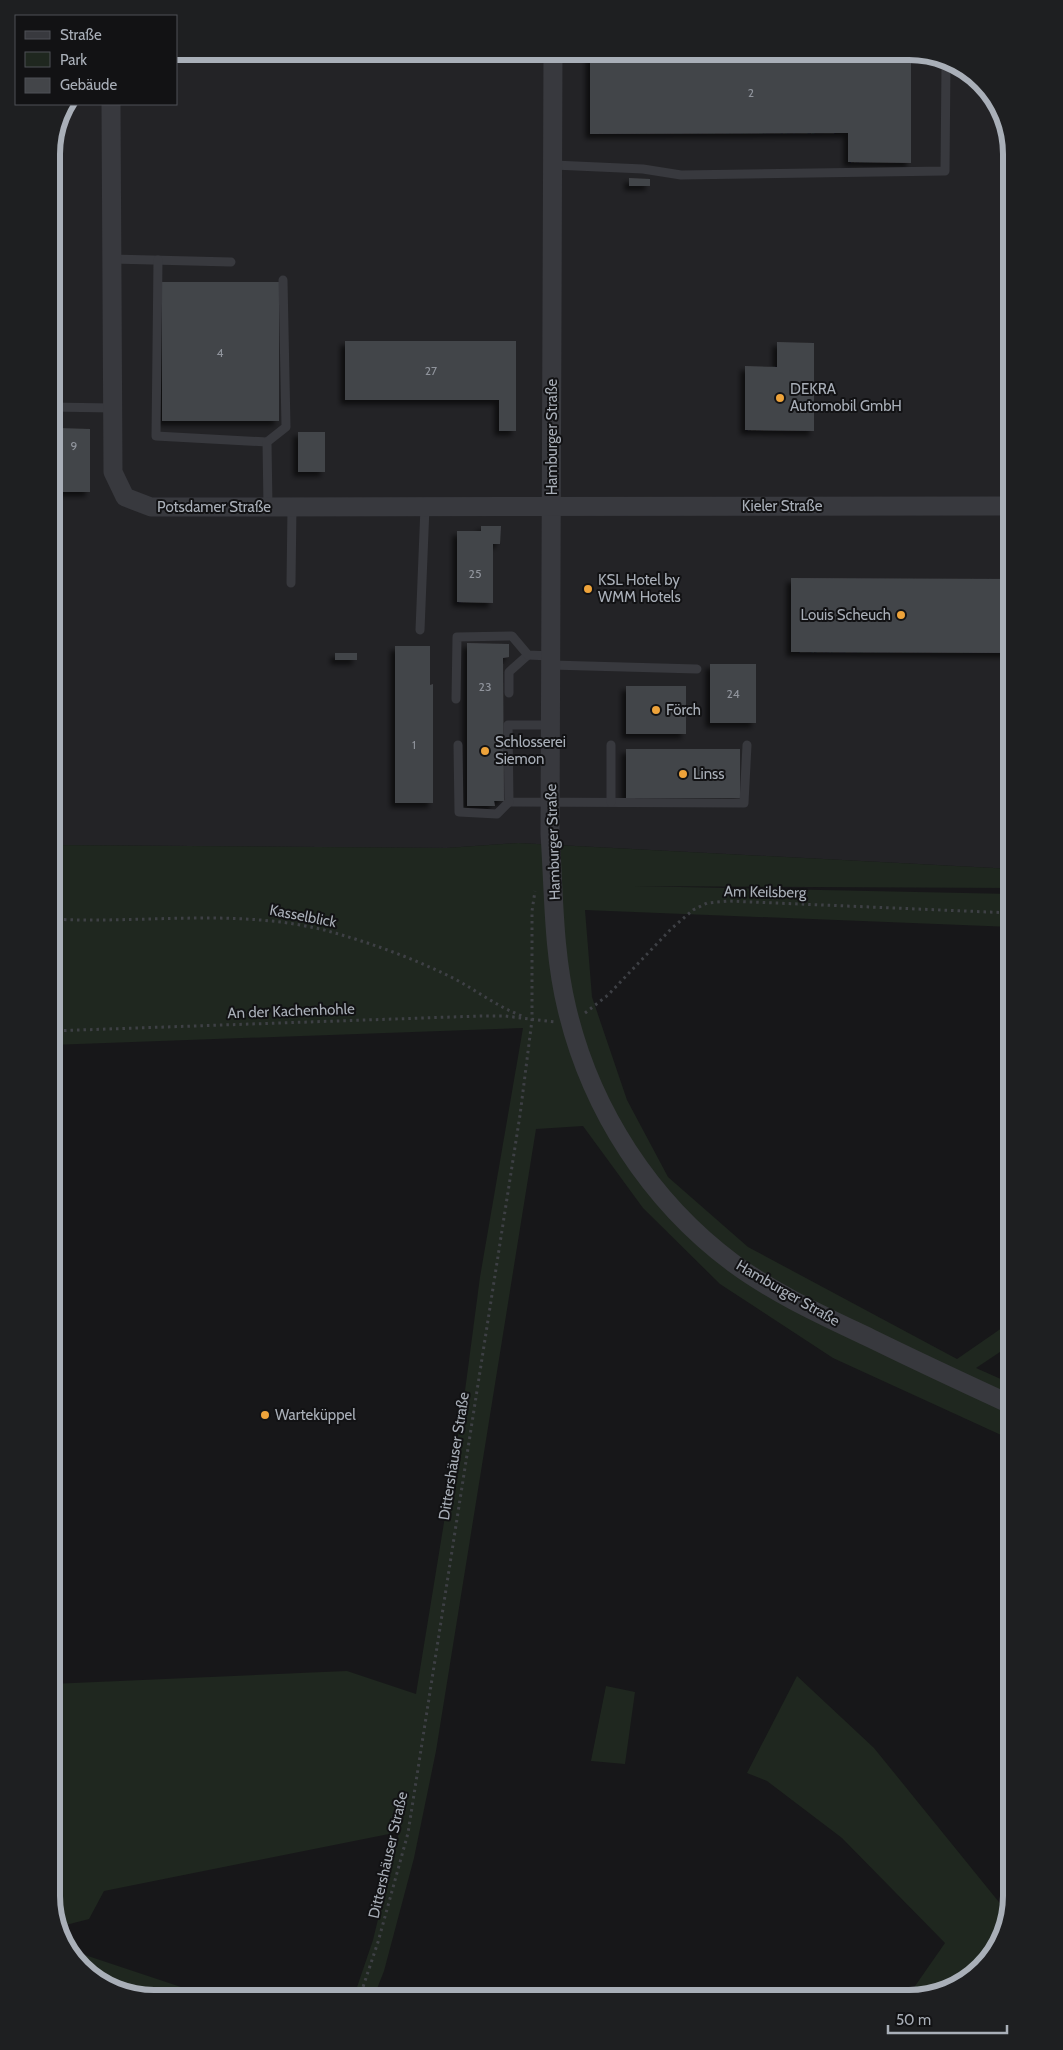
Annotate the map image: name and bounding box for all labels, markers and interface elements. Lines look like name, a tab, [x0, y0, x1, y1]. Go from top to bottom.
legend	[15, 15, 178, 105]
text: Straße	[60, 26, 102, 44]
text: Park	[60, 51, 87, 69]
text: Gebäude	[60, 76, 117, 94]
house number: 2	[748, 85, 754, 100]
house number: 4	[217, 345, 224, 360]
house number: 27	[425, 363, 437, 378]
street label: Hamburger Straße	[543, 378, 561, 495]
place label: DEKRA Automobil GmbH	[790, 380, 902, 415]
marker: DEKRA Automobil GmbH	[774, 392, 786, 404]
house number: 9	[71, 438, 78, 453]
street label: Kieler Straße	[742, 497, 823, 515]
street label: Potsdamer Straße	[157, 498, 271, 516]
house number: 25	[469, 566, 481, 581]
place label: KSL Hotel by WMM Hotels	[598, 571, 681, 606]
marker: KSL Hotel by WMM Hotels	[582, 583, 594, 595]
place label: Louis Scheuch	[801, 606, 891, 624]
marker: Louis Scheuch	[895, 609, 907, 621]
house number: 23	[479, 679, 491, 694]
house number: 24	[726, 686, 740, 701]
place label: Förch	[666, 701, 701, 719]
marker: Förch	[650, 704, 662, 716]
place label: Schlosserei Siemon	[495, 733, 566, 768]
house number: 1	[412, 737, 416, 752]
marker: Schlosserei Siemon	[479, 745, 491, 757]
place label: Linss	[693, 765, 725, 783]
marker: Linss	[677, 768, 689, 780]
street label: Hamburger Straße	[542, 783, 564, 901]
street label: Am Keilsberg	[724, 882, 807, 902]
street label: Kasselblick	[268, 901, 338, 931]
street label: An der Kachenhohle	[227, 1000, 355, 1022]
street label: Hamburger Straße	[733, 1256, 843, 1330]
street label: Dittershäuser Straße	[435, 1390, 473, 1521]
place label: Warteküppel	[275, 1406, 356, 1424]
marker: Warteküppel	[259, 1409, 271, 1421]
street label: Dittershäuser Straße	[365, 1790, 411, 1920]
scale bar	[888, 2002, 1007, 2034]
text: 50 m	[896, 2011, 931, 2029]

